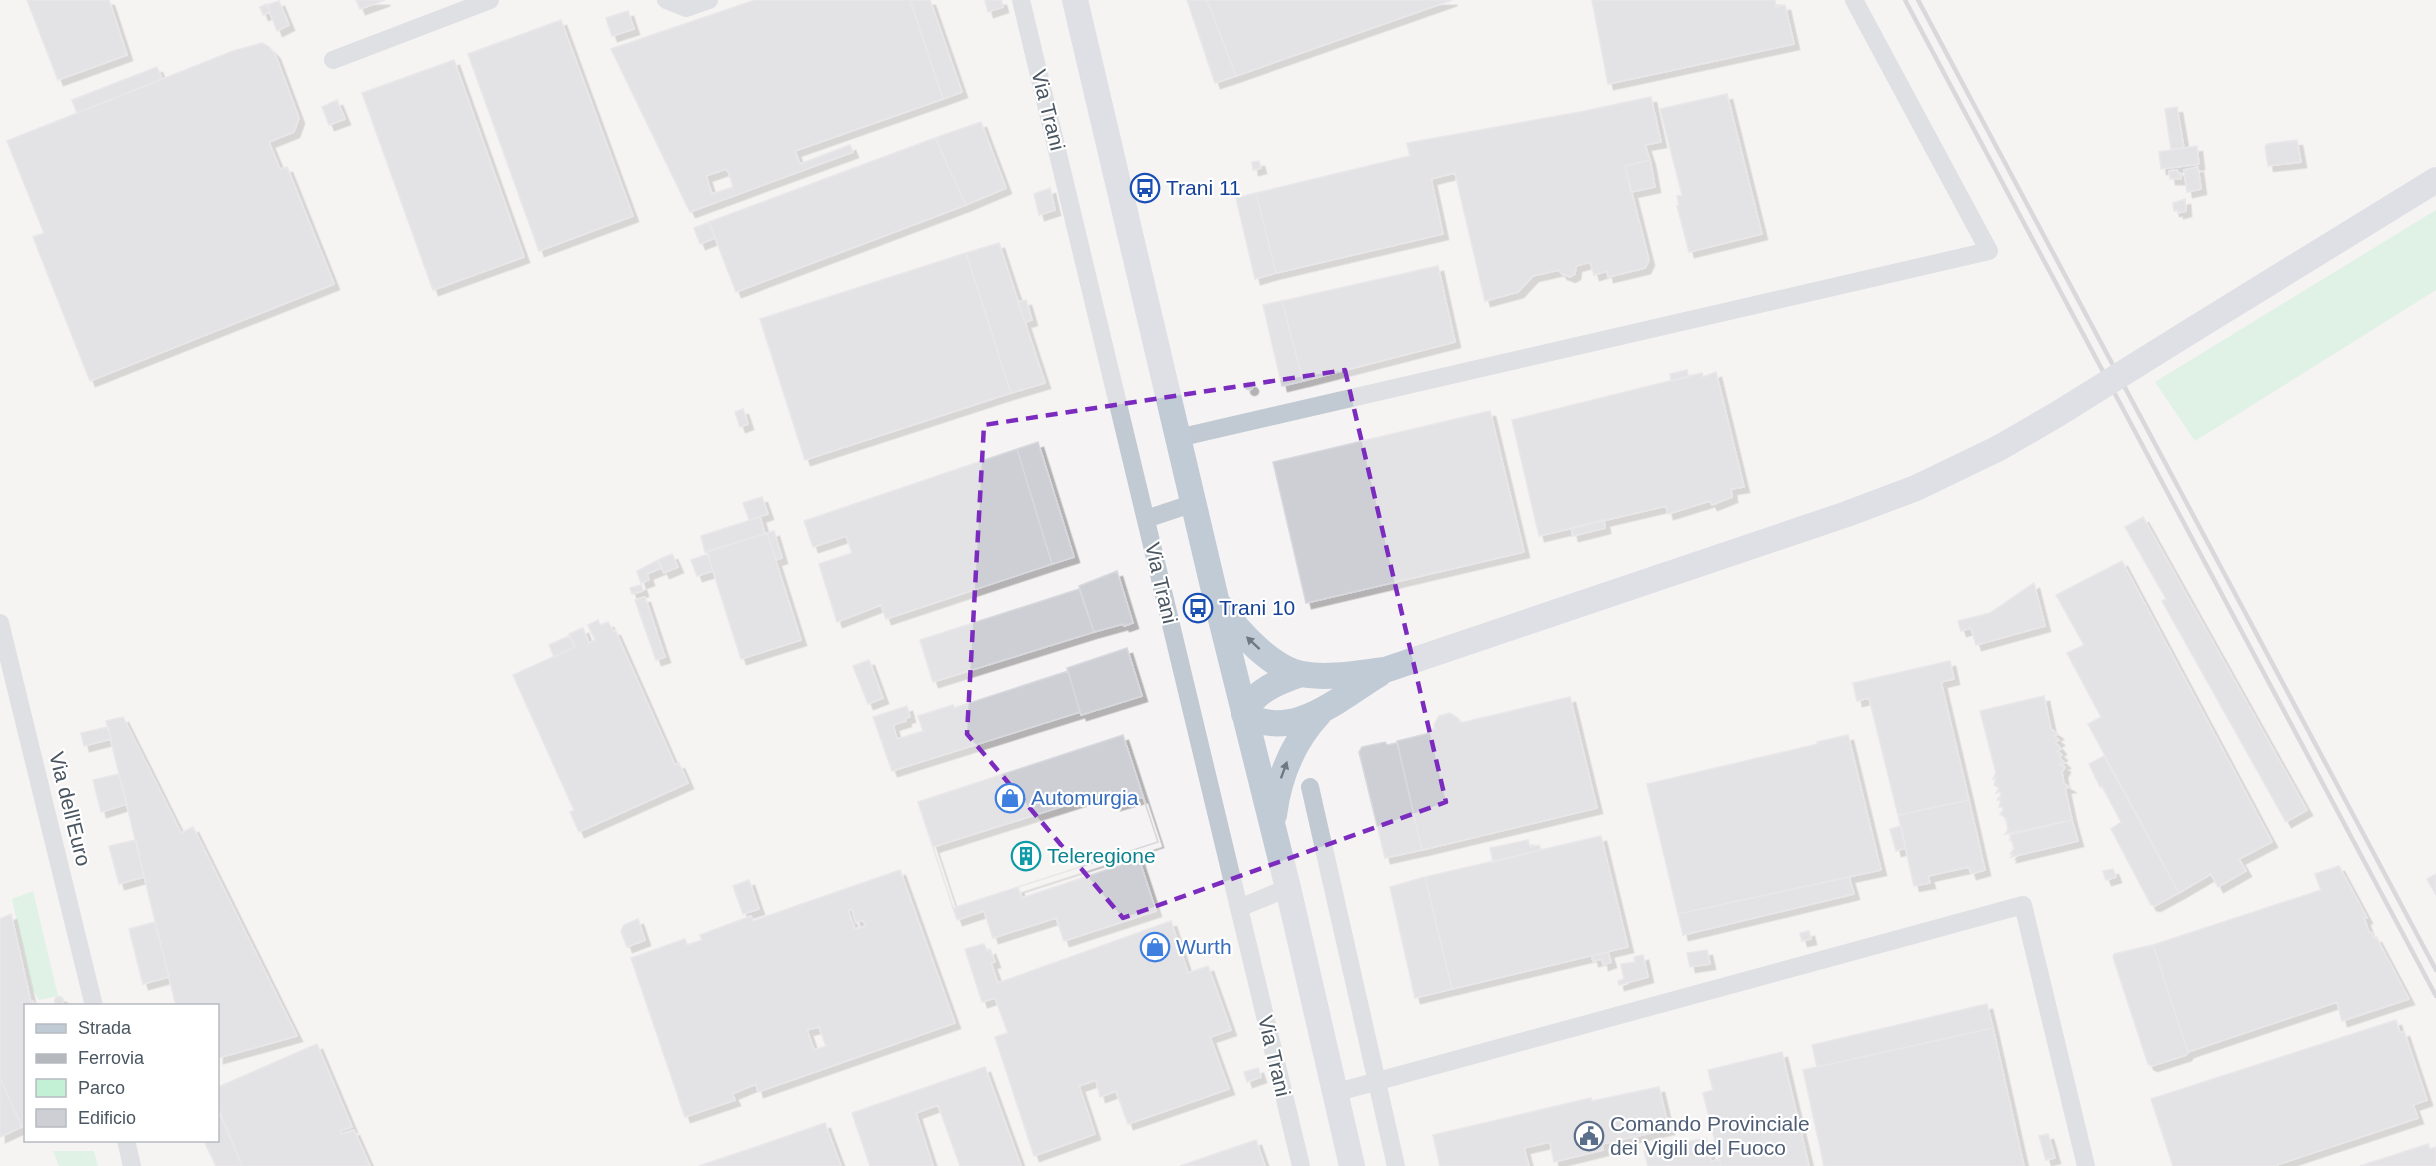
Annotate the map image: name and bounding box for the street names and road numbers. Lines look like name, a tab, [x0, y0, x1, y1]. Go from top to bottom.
street label: Via Trani	[1027, 67, 1070, 153]
street label: Via Trani	[1141, 540, 1182, 626]
street label: Via dell'Euro	[45, 749, 96, 868]
street label: Via Trani	[1254, 1013, 1295, 1099]

